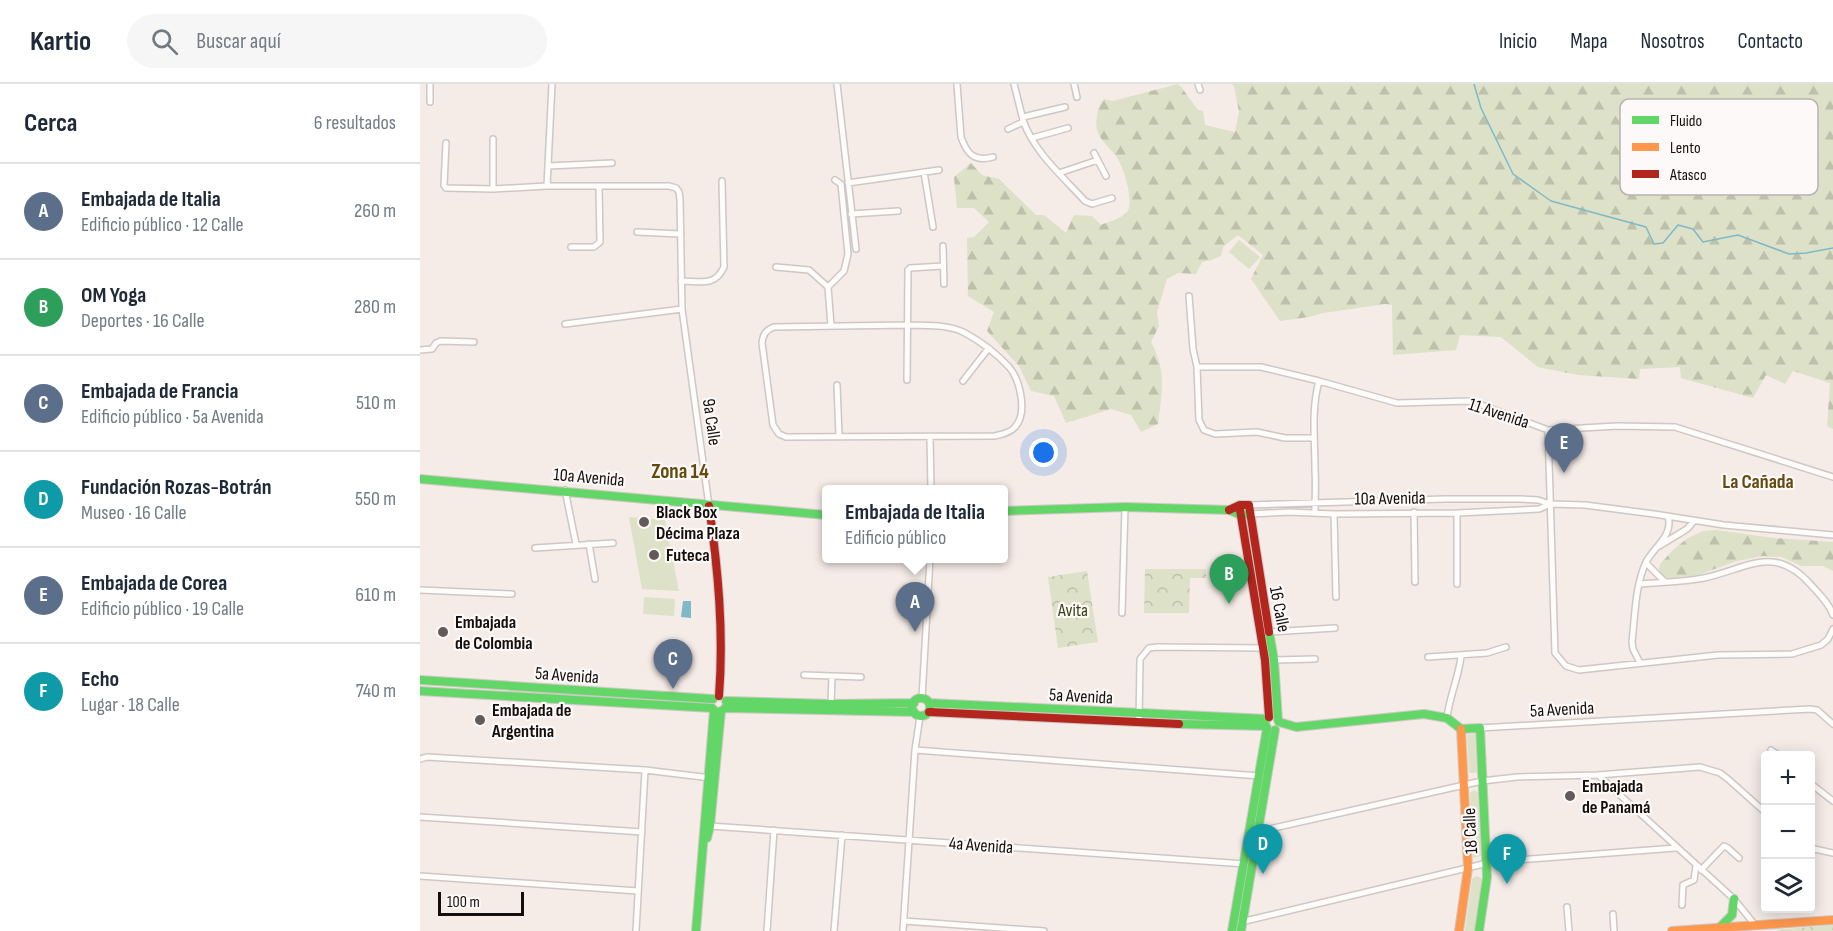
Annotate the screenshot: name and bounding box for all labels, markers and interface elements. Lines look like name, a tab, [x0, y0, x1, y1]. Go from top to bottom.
search box	[127, 14, 547, 68]
text: Kartio	[30, 25, 91, 58]
icon: search	[148, 25, 181, 58]
text: Buscar aquí	[196, 28, 281, 55]
text: Inicio	[1499, 29, 1537, 54]
text: Mapa	[1570, 29, 1608, 54]
text: Nosotros	[1641, 29, 1705, 54]
text: Contacto	[1738, 29, 1803, 54]
legend	[1620, 99, 1818, 195]
text: Cerca	[24, 108, 77, 139]
text: 6 resultados	[314, 111, 396, 135]
text: Fluido	[1670, 112, 1702, 131]
text: Lento	[1670, 139, 1701, 158]
text: Atasco	[1669, 166, 1707, 185]
text: Embajada de Italia	[81, 186, 221, 213]
text: A	[39, 199, 48, 223]
text: 260 m	[354, 199, 396, 223]
text: Edificio público · 12 Calle	[81, 213, 244, 237]
text: OM Yoga	[81, 282, 146, 309]
text: B	[39, 295, 48, 319]
text: 280 m	[354, 295, 396, 319]
text: Deportes · 16 Calle	[81, 309, 204, 333]
text: Embajada de Francia	[81, 378, 238, 405]
text: C	[38, 391, 49, 415]
text: 510 m	[356, 391, 396, 415]
street label: 11 Avenida	[1466, 394, 1532, 433]
street label: 9a Calle	[698, 397, 725, 447]
text: Edificio público · 5a Avenida	[81, 405, 264, 429]
pin: E	[1544, 424, 1584, 473]
your location	[1029, 438, 1058, 467]
district label: Zona 14	[651, 459, 709, 484]
street label: 10a Avenida	[553, 464, 625, 491]
district label: La Cañada	[1722, 470, 1794, 494]
text: Fundación Rozas-Botrán	[81, 474, 271, 501]
popup	[822, 485, 1008, 563]
text: D	[38, 487, 49, 511]
text: 550 m	[355, 487, 396, 511]
street label: 10a Avenida	[1354, 487, 1426, 510]
text: Embajada de Italia	[845, 499, 985, 526]
text: Museo · 16 Calle	[81, 501, 187, 525]
place label: Black Box Décima Plaza	[656, 502, 740, 544]
marker: Black Box Décima Plaza	[637, 515, 651, 529]
text: Edificio público	[845, 526, 946, 550]
place label: Futeca	[666, 545, 710, 566]
marker: Futeca	[647, 548, 661, 562]
pin: B	[1210, 554, 1248, 604]
text: Embajada de Corea	[81, 570, 227, 597]
pin: A	[896, 582, 934, 632]
text: E	[39, 583, 48, 607]
text: 610 m	[355, 583, 396, 607]
street label: 16 Calle	[1265, 584, 1294, 634]
text: Edificio público · 19 Calle	[81, 597, 244, 621]
park label: Avita	[1057, 600, 1088, 621]
place label: Embajada de Colombia	[455, 612, 533, 654]
marker: Embajada de Colombia	[436, 625, 450, 639]
pin: C	[654, 640, 692, 689]
street label: 5a Avenida	[534, 663, 600, 688]
text: Echo	[81, 666, 119, 693]
text: F	[39, 679, 48, 703]
text: 740 m	[356, 679, 396, 703]
street label: 5a Avenida	[1048, 684, 1114, 709]
text: Lugar · 18 Calle	[81, 693, 180, 717]
street label: 5a Avenida	[1529, 697, 1595, 722]
place label: Embajada de Argentina	[491, 700, 571, 742]
marker: Embajada de Argentina	[473, 713, 487, 727]
map controls	[1761, 751, 1815, 913]
button: +	[1761, 751, 1815, 805]
place label: Embajada de Panamá	[1582, 776, 1650, 818]
marker: Embajada de Panamá	[1563, 789, 1577, 803]
button: −	[1761, 805, 1815, 859]
street label: 18 Calle	[1459, 807, 1482, 855]
pin: D	[1244, 824, 1282, 874]
street label: 4a Avenida	[948, 833, 1014, 858]
pin: F	[1488, 834, 1526, 884]
button: layers	[1761, 859, 1815, 913]
scale bar	[438, 889, 524, 916]
text: 100 m	[447, 893, 480, 912]

